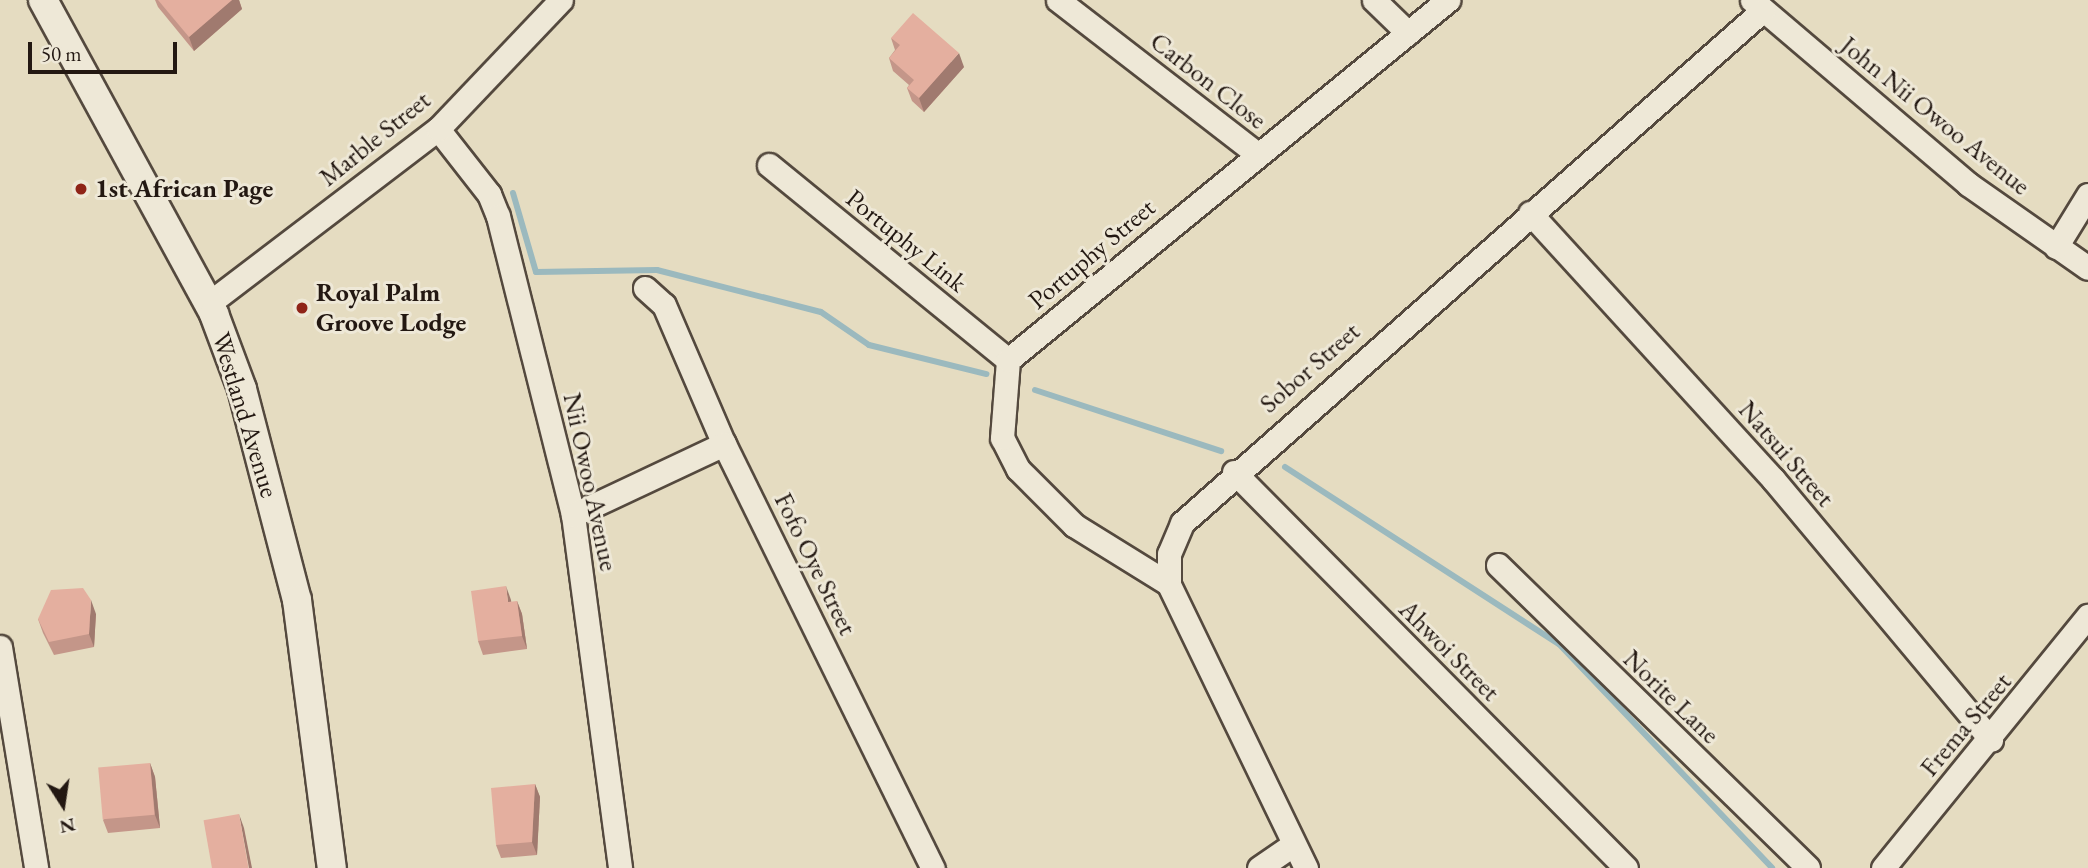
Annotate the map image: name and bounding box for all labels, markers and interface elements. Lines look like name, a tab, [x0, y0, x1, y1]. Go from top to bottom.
street label: Carbon Close	[1144, 26, 1272, 136]
scale bar	[32, 28, 180, 72]
street label: John Nii Owoo Avenue	[1834, 30, 2036, 202]
text: 50 m	[41, 40, 82, 67]
street label: Marble Street	[313, 85, 437, 193]
place label: 1st African Page	[95, 173, 273, 205]
marker: 1st African Page	[73, 181, 89, 197]
street label: Portuphy Link	[839, 183, 973, 299]
street label: Portuphy Street	[1022, 192, 1162, 316]
place label: Royal Palm Groove Lodge	[316, 277, 466, 338]
marker: Royal Palm Groove Lodge	[294, 300, 310, 316]
street label: Sobor Street	[1254, 316, 1366, 420]
street label: Westland Avenue	[205, 329, 285, 501]
street label: Nii Owoo Avenue	[556, 390, 624, 574]
street label: Natsui Street	[1732, 395, 1840, 513]
street label: Fofo Oye Street	[767, 488, 863, 640]
street label: Ahwoi Street	[1392, 594, 1506, 708]
street label: Norite Lane	[1616, 644, 1726, 750]
street label: Frema Street	[1914, 667, 2018, 783]
north arrow	[28, 770, 98, 840]
text: N	[57, 812, 78, 840]

